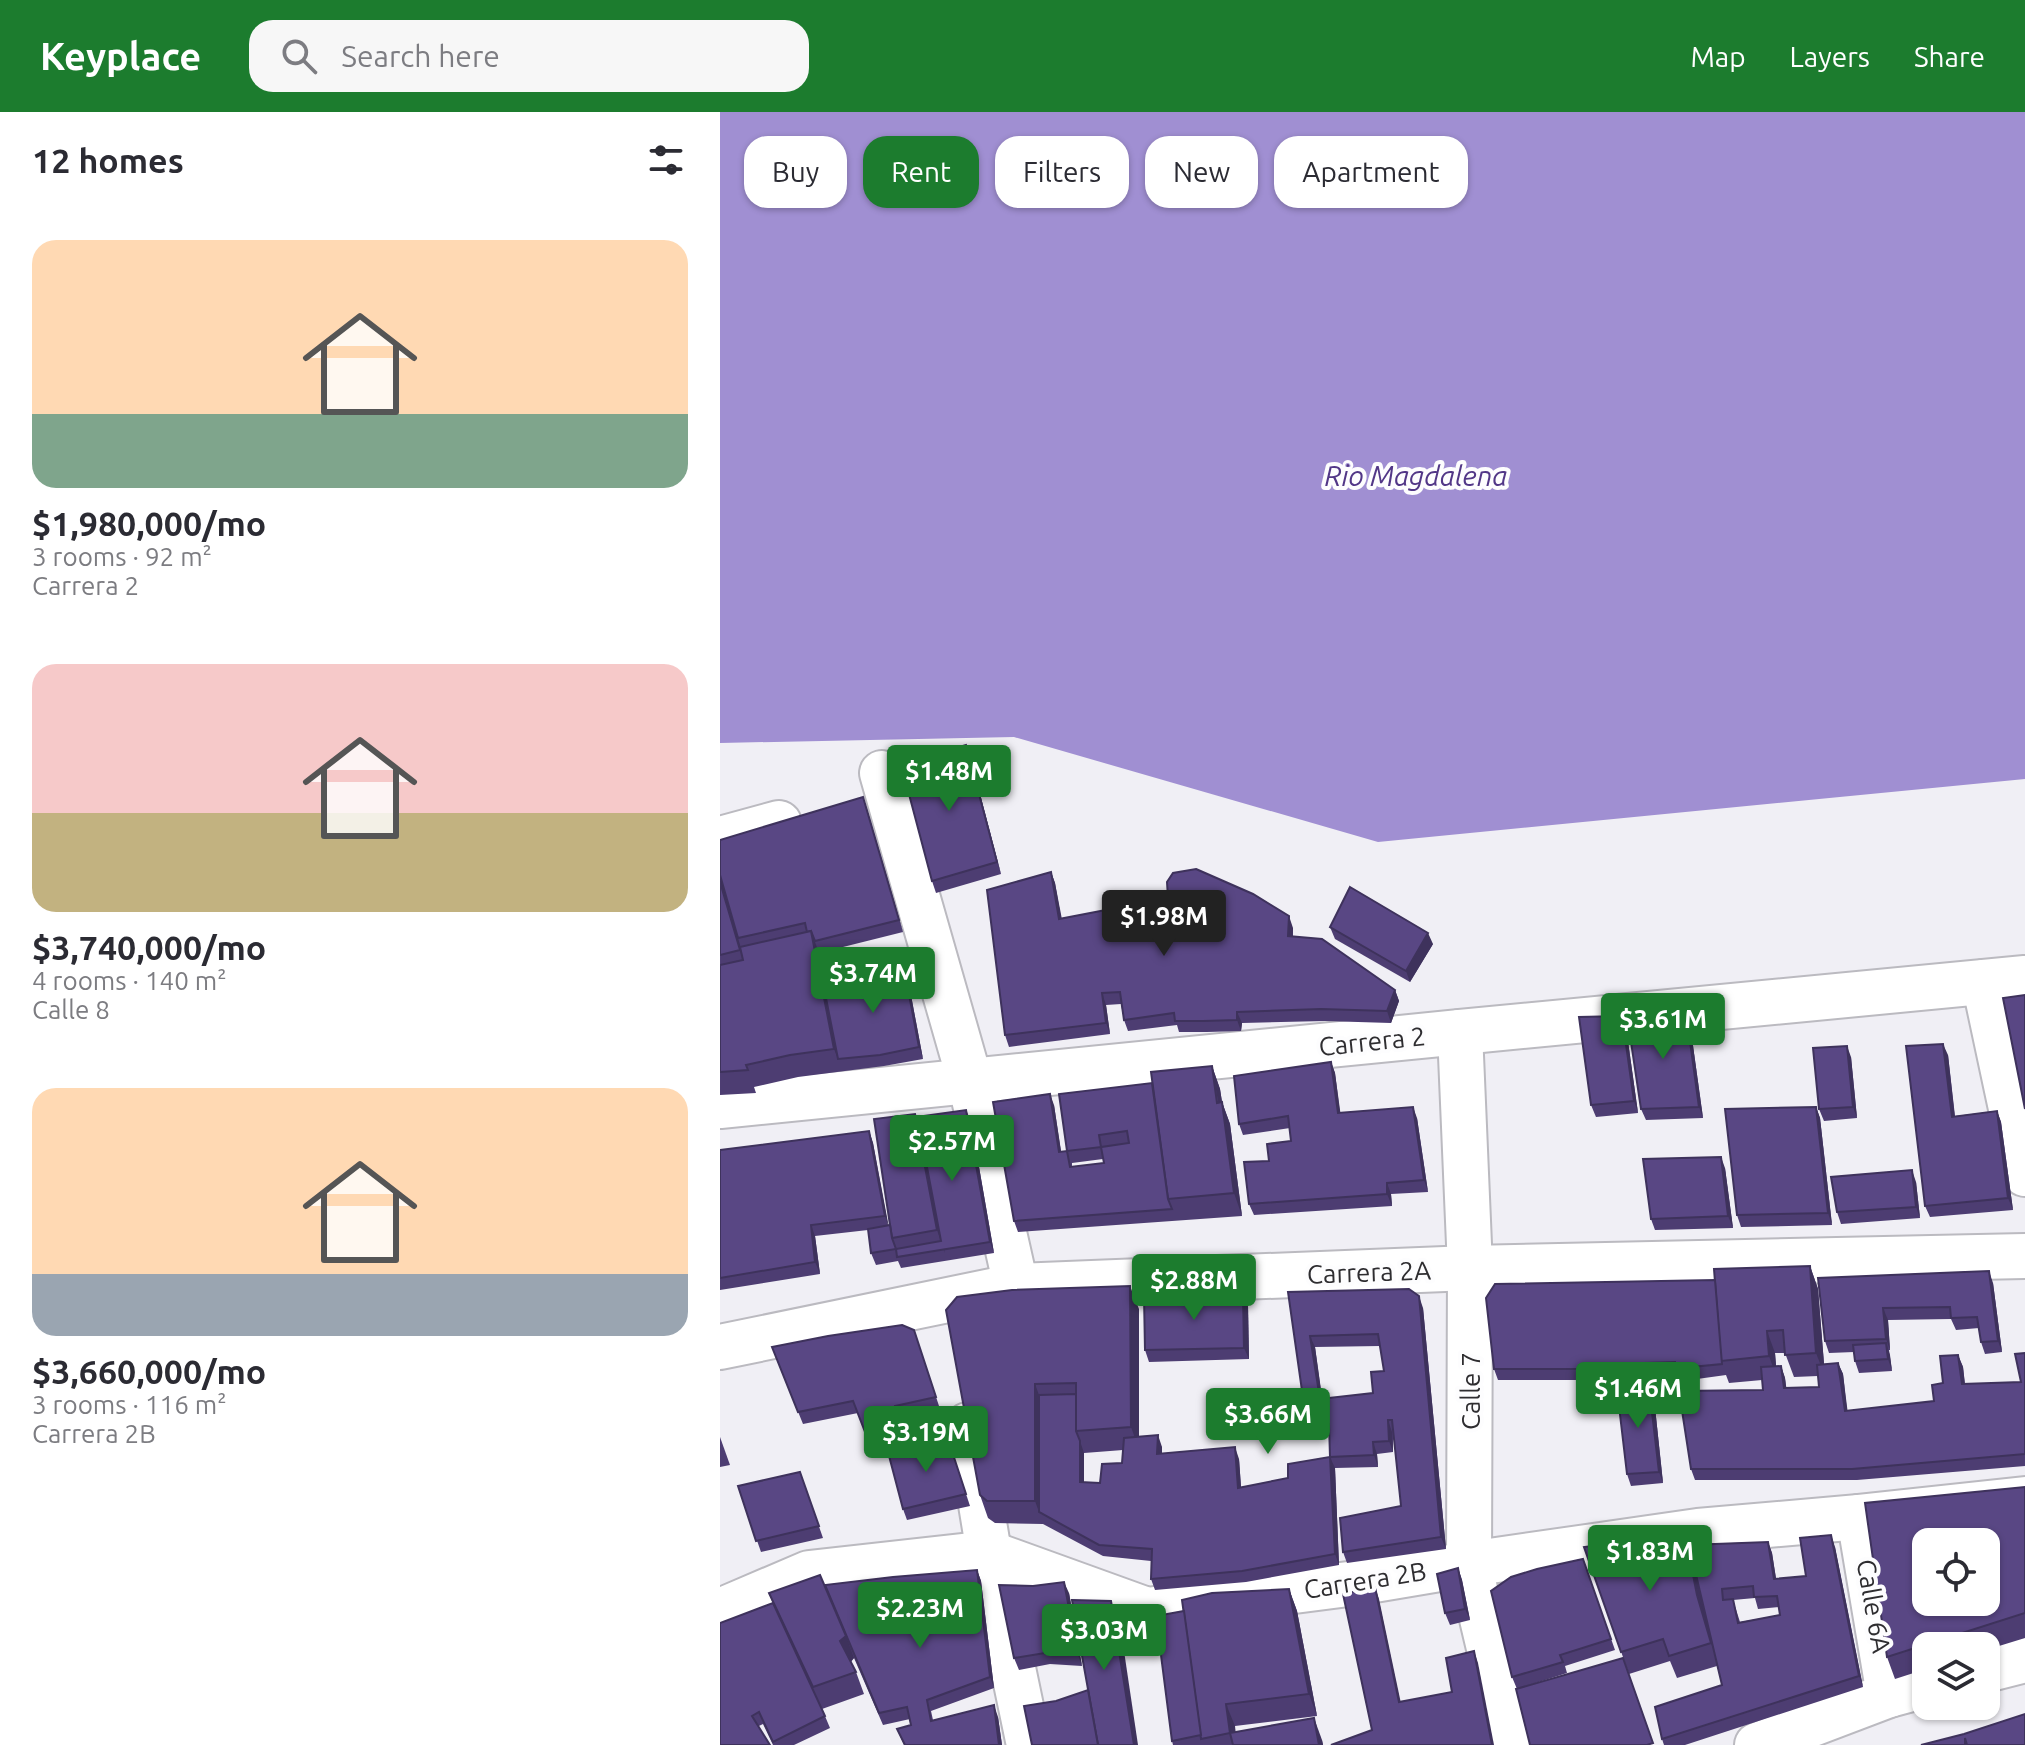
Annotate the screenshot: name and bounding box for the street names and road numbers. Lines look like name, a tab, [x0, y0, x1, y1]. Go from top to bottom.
street label: Carrera 2	[1317, 1021, 1427, 1061]
street label: Carrera 2A	[1306, 1255, 1432, 1289]
street label: Calle 7	[1456, 1352, 1485, 1430]
street label: Carrera 2B	[1302, 1556, 1428, 1604]
street label: Calle 6A	[1851, 1557, 1897, 1655]

